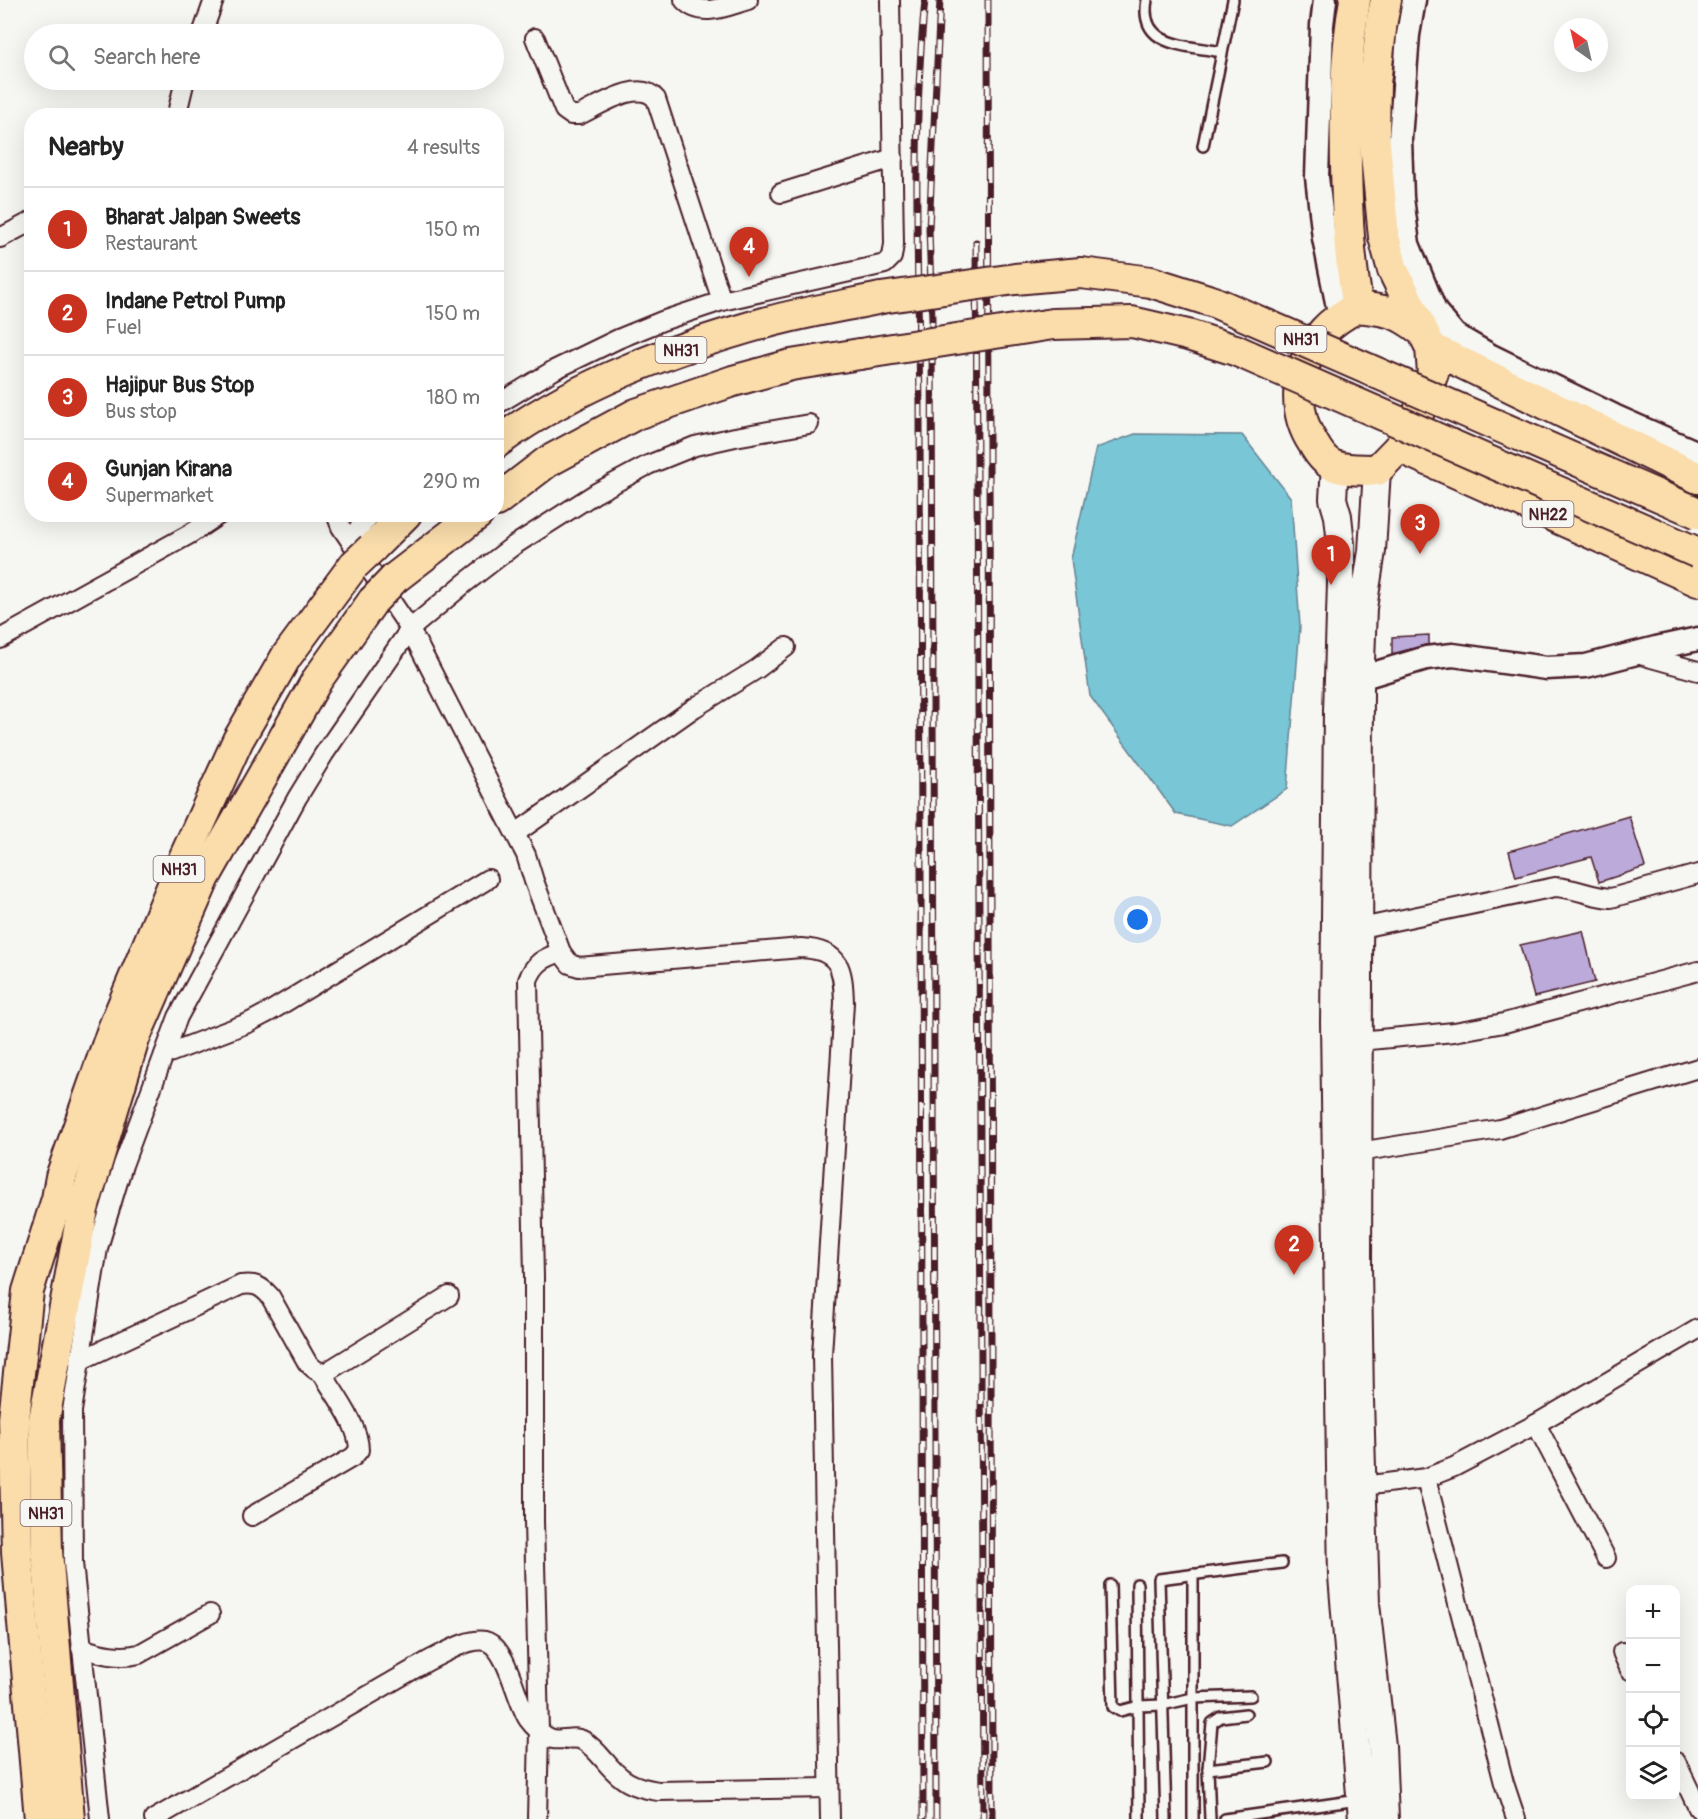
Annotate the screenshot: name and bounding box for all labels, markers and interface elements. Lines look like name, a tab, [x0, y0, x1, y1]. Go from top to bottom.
north arrow	[1554, 18, 1608, 72]
search box	[24, 24, 504, 90]
icon: search	[45, 41, 78, 74]
text: Search here	[93, 43, 200, 71]
text: Nearby	[48, 131, 124, 163]
text: 4 results	[407, 135, 480, 160]
text: Bharat Jalpan Sweets	[105, 203, 300, 231]
text: 1	[64, 217, 71, 242]
text: 150 m	[426, 217, 480, 242]
pin: 4	[730, 228, 768, 277]
text: Restaurant	[105, 231, 197, 256]
text: Indane Petrol Pump	[105, 287, 286, 315]
text: 2	[62, 301, 73, 326]
text: 150 m	[426, 301, 480, 326]
text: Fuel	[105, 315, 142, 340]
road number: NH31	[1276, 326, 1326, 352]
road number: NH31	[656, 337, 706, 363]
text: Hajipur Bus Stop	[105, 371, 254, 399]
text: 3	[62, 385, 73, 410]
text: 180 m	[426, 385, 480, 410]
text: Bus stop	[105, 399, 177, 424]
text: Gunjan Kirana	[105, 455, 232, 483]
text: 4	[62, 469, 73, 494]
text: 290 m	[423, 469, 480, 494]
text: Supermarket	[105, 483, 214, 508]
road number: NH22	[1522, 501, 1574, 527]
pin: 3	[1400, 504, 1440, 554]
pin: 1	[1312, 536, 1350, 585]
road number: NH31	[154, 856, 204, 882]
your location	[1123, 905, 1152, 934]
pin: 2	[1274, 1226, 1314, 1275]
road number: NH31	[20, 1500, 72, 1526]
map controls	[1626, 1585, 1680, 1801]
button: +	[1626, 1585, 1680, 1639]
button: −	[1626, 1639, 1680, 1693]
button: locate	[1626, 1693, 1680, 1747]
button: layers	[1626, 1747, 1680, 1801]

